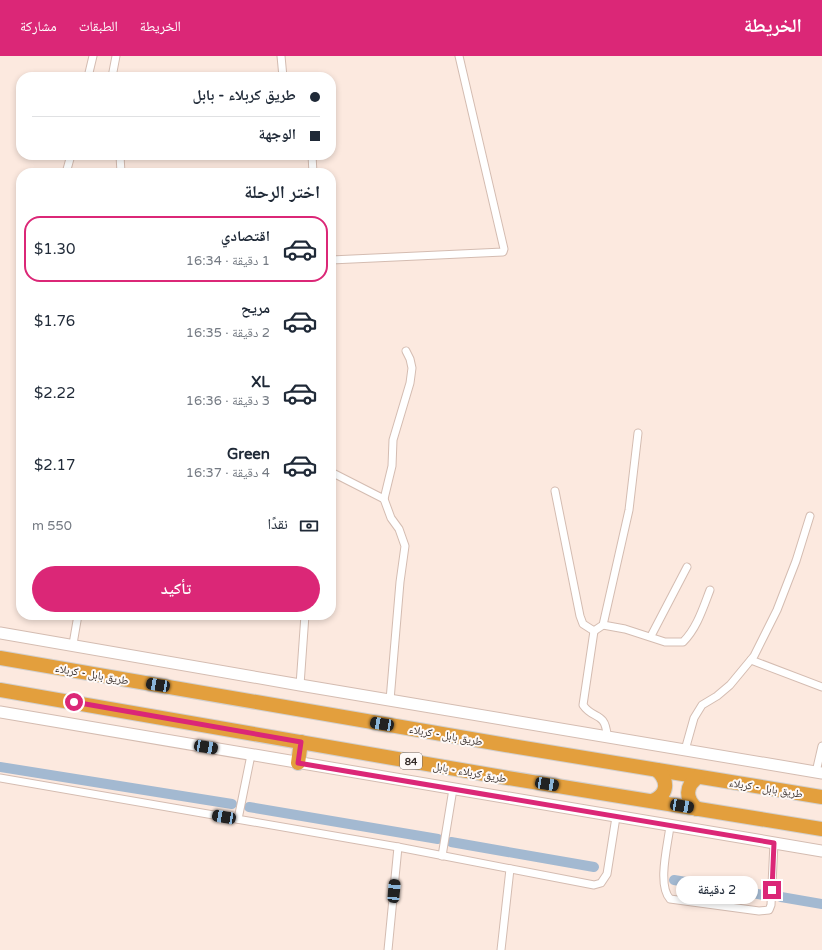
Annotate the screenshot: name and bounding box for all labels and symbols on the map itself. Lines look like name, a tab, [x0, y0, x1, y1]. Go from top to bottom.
street label: طريق بابل - كربلاء	[54, 662, 130, 687]
car	[145, 677, 171, 693]
route start	[65, 693, 83, 711]
car	[369, 716, 395, 732]
street label: طريق بابل - كربلاء	[408, 723, 484, 748]
car	[193, 739, 219, 755]
road number: 84	[400, 753, 422, 769]
street label: طريق كربلاء - بابل	[432, 760, 508, 785]
car	[534, 776, 560, 792]
street label: طريق بابل - كربلاء	[728, 776, 804, 801]
car	[669, 798, 695, 814]
car	[211, 809, 237, 825]
callout: 2 دقيقة	[676, 876, 758, 904]
car	[387, 879, 401, 903]
route end	[763, 881, 781, 899]

